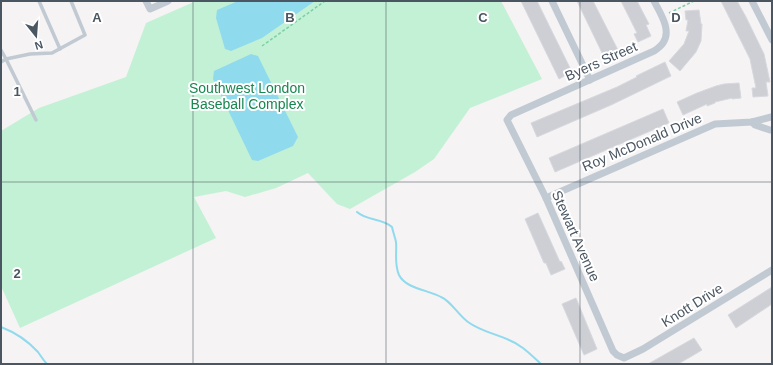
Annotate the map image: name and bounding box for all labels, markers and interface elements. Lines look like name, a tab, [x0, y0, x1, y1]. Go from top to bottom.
text: A	[92, 10, 102, 25]
text: B	[285, 10, 295, 25]
text: C	[478, 10, 488, 25]
text: D	[671, 10, 681, 25]
north arrow	[16, 16, 56, 56]
street label: Byers Street	[563, 38, 640, 84]
text: N	[33, 39, 44, 52]
park label: Southwest London Baseball Complex	[189, 80, 305, 112]
text: 1	[13, 84, 21, 99]
street label: Roy McDonald Drive	[580, 109, 704, 174]
street label: Stewart Avenue	[549, 188, 603, 284]
text: 2	[13, 266, 21, 281]
street label: Knott Drive	[658, 280, 726, 330]

